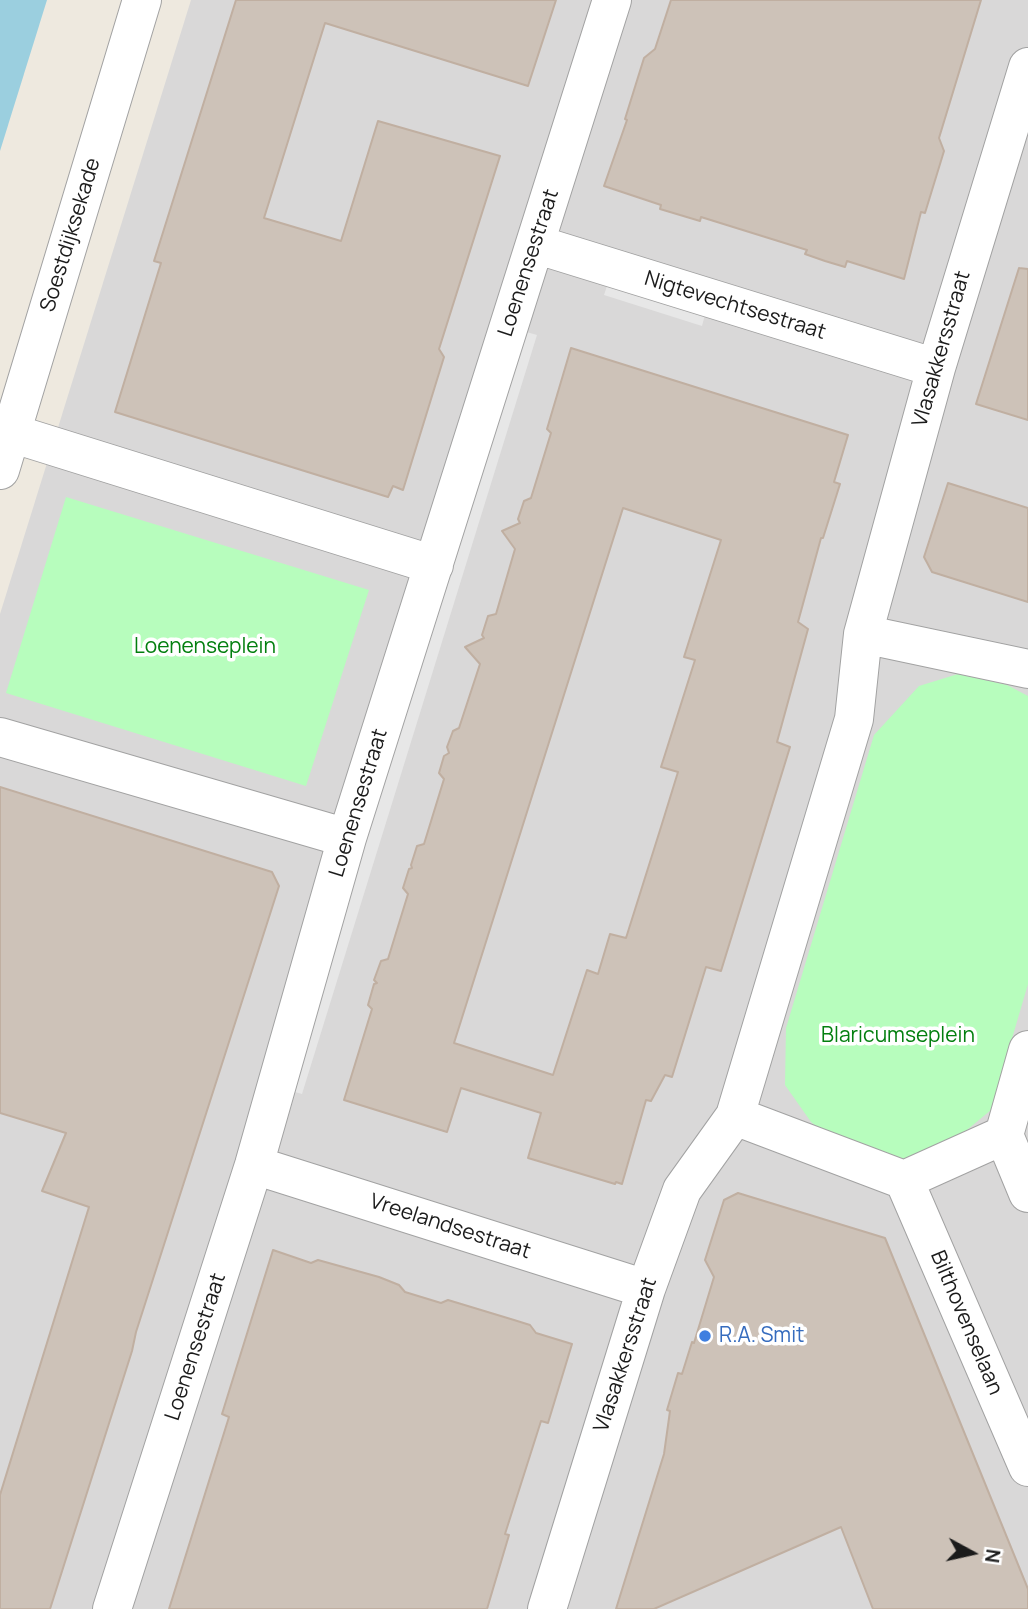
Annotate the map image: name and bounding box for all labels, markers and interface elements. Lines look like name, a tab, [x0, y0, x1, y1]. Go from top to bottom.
street label: Soestdijksekade	[36, 155, 106, 315]
street label: Loenensestraat	[493, 186, 565, 340]
street label: Nigtevechtsestraat	[641, 266, 829, 346]
street label: Vlasakkersstraat	[908, 268, 976, 430]
park label: Loenenseplein	[134, 634, 276, 660]
street label: Loenensestraat	[325, 726, 393, 880]
park label: Blaricumseplein	[821, 1023, 975, 1049]
street label: Vreelandsestraat	[366, 1189, 534, 1265]
street label: Bilthovenselaan	[924, 1247, 1008, 1399]
street label: Loenensestraat	[160, 1270, 232, 1424]
street label: Vlasakkersstraat	[589, 1275, 663, 1435]
place label: R.A. Smit	[719, 1323, 804, 1349]
marker: R.A. Smit	[697, 1328, 713, 1344]
north arrow	[937, 1518, 1007, 1588]
text: N	[979, 1547, 1007, 1564]

